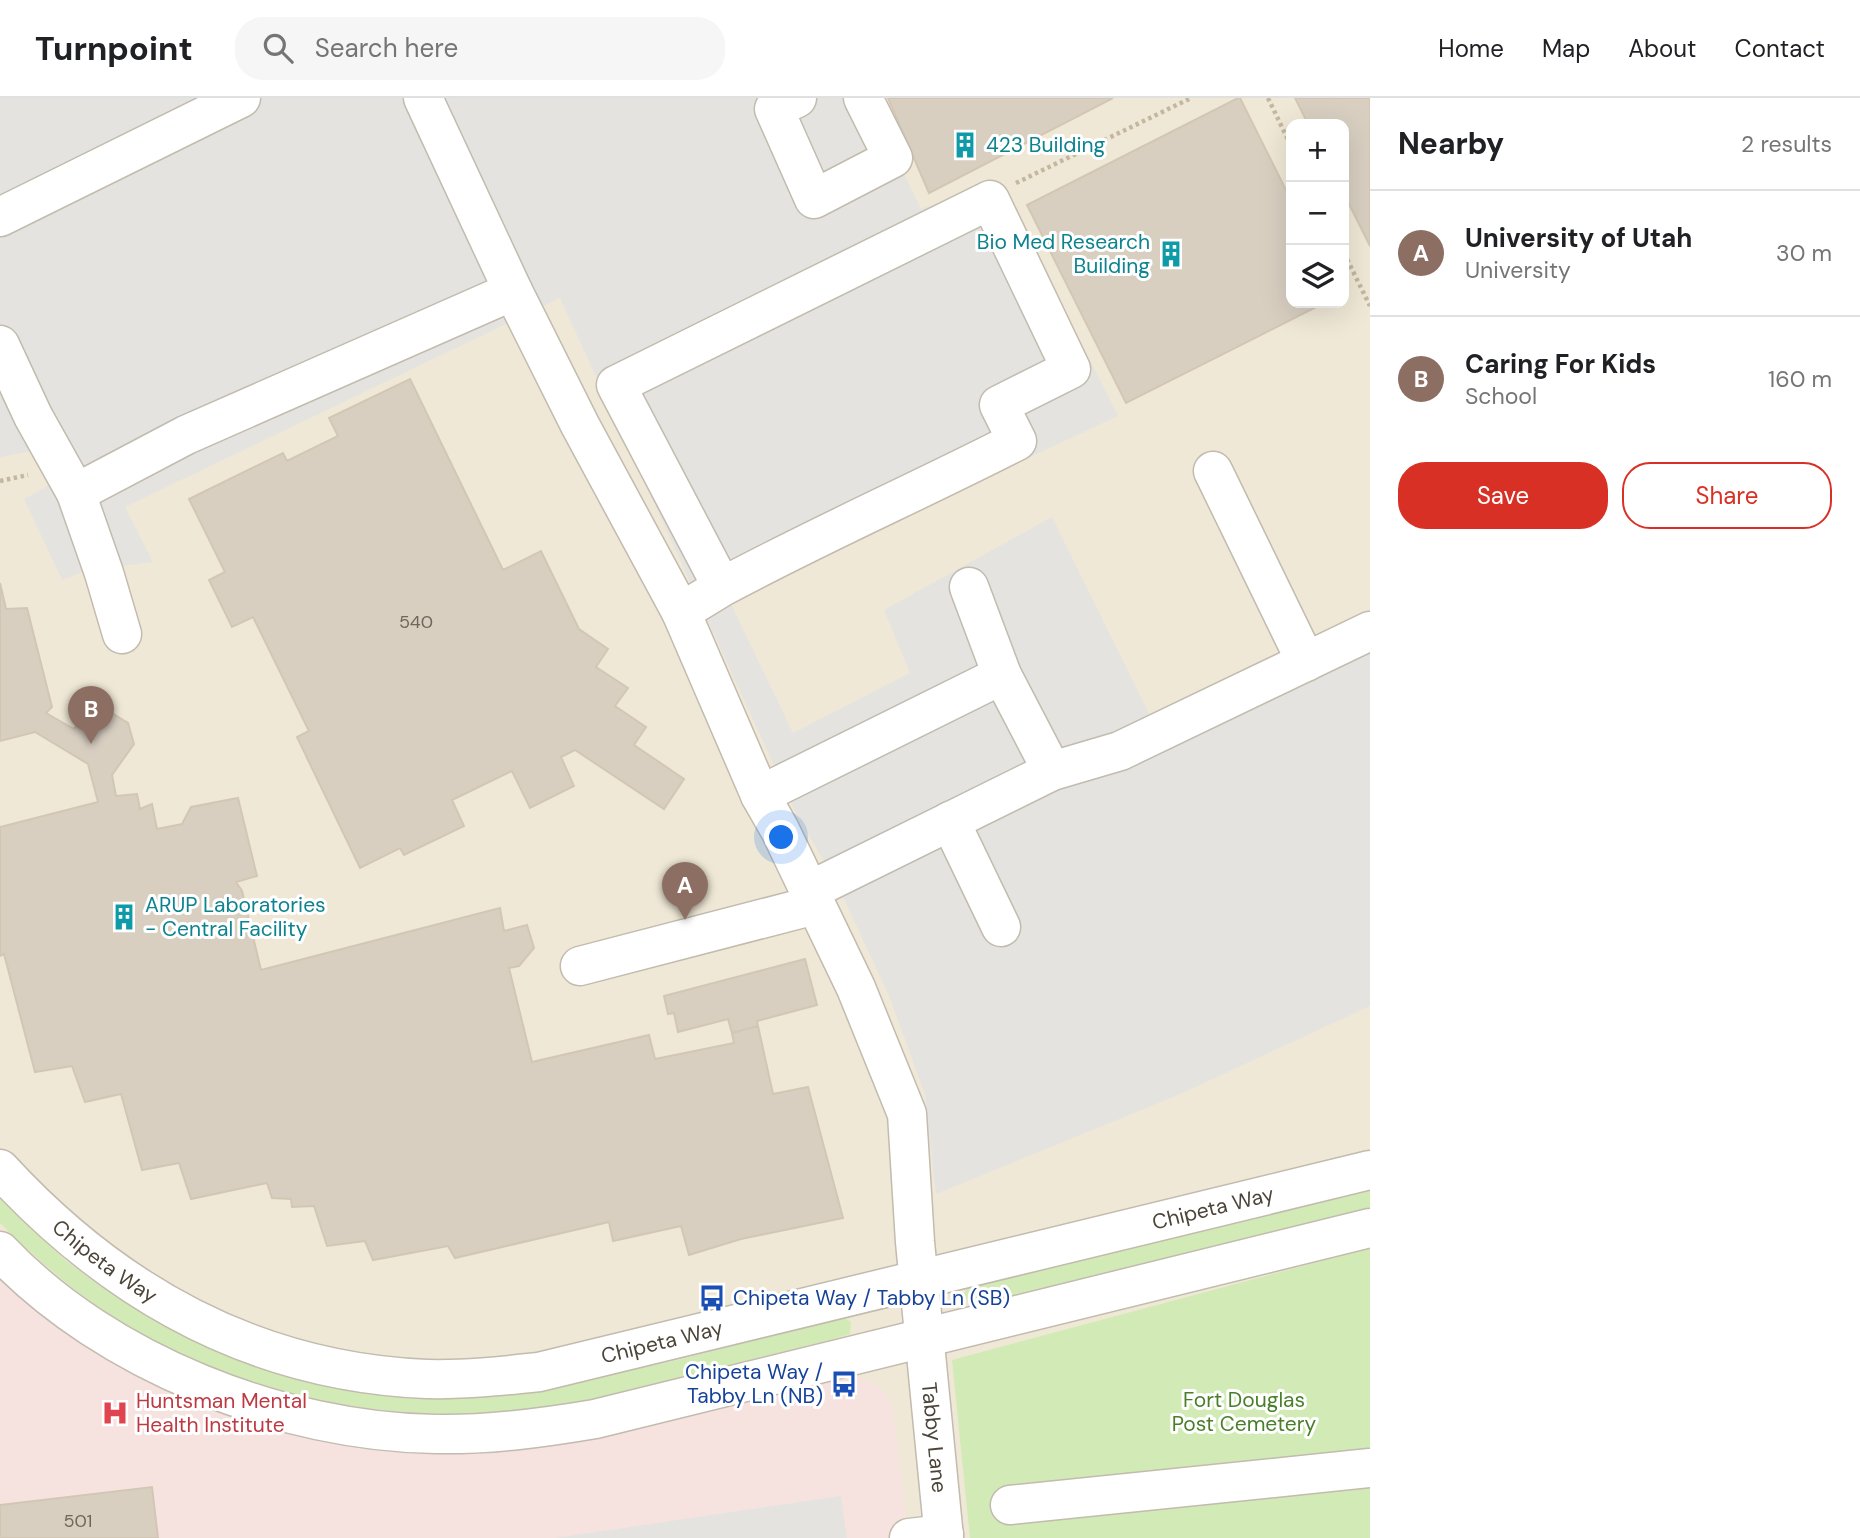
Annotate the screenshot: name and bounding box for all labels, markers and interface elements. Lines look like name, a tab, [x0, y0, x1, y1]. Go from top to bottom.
search box	[235, 17, 725, 80]
text: Turnpoint	[35, 27, 193, 70]
icon: search	[259, 29, 297, 67]
text: Search here	[315, 31, 458, 65]
text: Home	[1438, 33, 1504, 64]
text: Map	[1542, 33, 1590, 64]
text: About	[1628, 33, 1697, 64]
text: Contact	[1735, 33, 1825, 64]
map controls	[1286, 119, 1349, 308]
button: +	[1286, 119, 1349, 182]
text: Nearby	[1398, 124, 1504, 163]
text: 2 results	[1741, 129, 1832, 159]
building icon: 423 Building	[950, 130, 980, 160]
place label: 423 Building	[986, 131, 1106, 159]
button: −	[1286, 182, 1349, 245]
text: University of Utah	[1465, 221, 1692, 255]
place label: Bio Med Research Building	[977, 228, 1150, 280]
text: A	[1413, 238, 1429, 268]
text: 30 m	[1776, 238, 1832, 268]
building icon: Bio Med Research Building	[1156, 239, 1186, 269]
button: layers	[1286, 245, 1349, 308]
text: University	[1465, 255, 1571, 285]
text: Caring For Kids	[1465, 347, 1656, 381]
text: B	[1414, 364, 1428, 394]
text: 160 m	[1768, 364, 1832, 394]
text: School	[1465, 381, 1537, 411]
button: Save	[1398, 462, 1608, 529]
button: Share	[1622, 462, 1832, 529]
house number: 540	[399, 610, 433, 634]
pin: B	[68, 686, 114, 744]
your location	[764, 820, 798, 854]
pin: A	[662, 862, 708, 920]
place label: ARUP Laboratories - Central Facility	[145, 891, 326, 943]
building icon: ARUP Laboratories - Central Facility	[109, 902, 139, 932]
street label: Chipeta Way	[1149, 1180, 1277, 1236]
street label: Chipeta Way	[46, 1213, 163, 1310]
bus stop icon: Chipeta Way / Tabby Ln (SB)	[697, 1283, 727, 1313]
place label: Chipeta Way / Tabby Ln (SB)	[733, 1284, 1010, 1312]
street label: Chipeta Way	[598, 1314, 726, 1370]
place label: Chipeta Way / Tabby Ln (NB)	[685, 1358, 823, 1410]
bus stop icon: Chipeta Way / Tabby Ln (NB)	[829, 1369, 859, 1399]
street label: Tabby Lane	[915, 1381, 954, 1494]
park label: Fort Douglas Post Cemetery	[1172, 1386, 1317, 1438]
place label: Huntsman Mental Health Institute	[136, 1387, 307, 1439]
hospital icon: Huntsman Mental Health Institute	[100, 1398, 130, 1428]
house number: 501	[64, 1509, 92, 1533]

